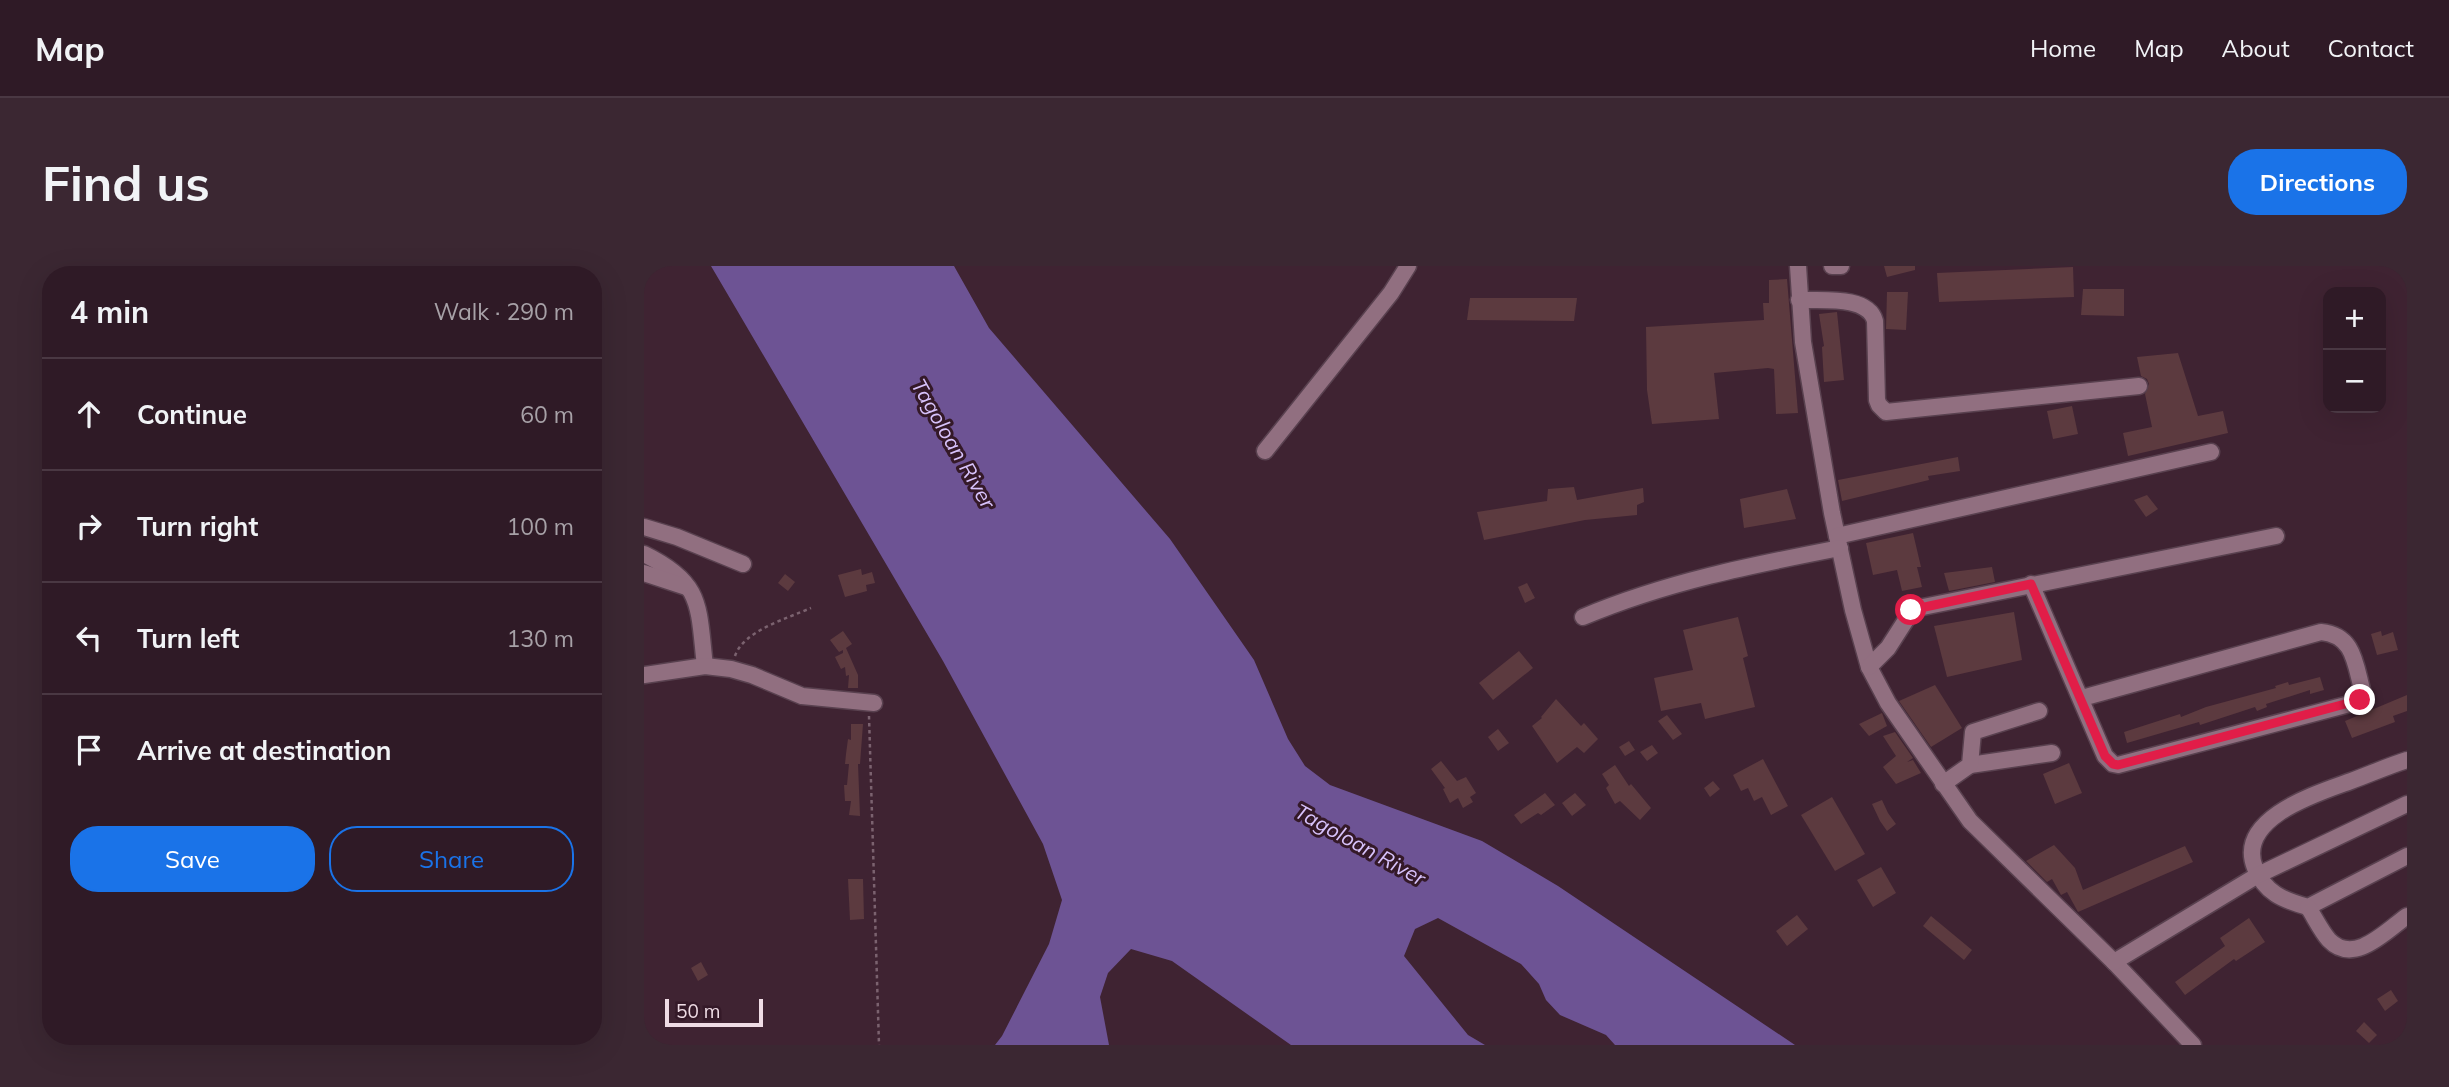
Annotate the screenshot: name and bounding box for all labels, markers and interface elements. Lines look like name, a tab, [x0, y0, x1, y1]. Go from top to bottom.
text: Map	[35, 28, 105, 69]
text: Home	[2030, 33, 2096, 63]
text: Map	[2134, 33, 2184, 63]
text: About	[2222, 33, 2290, 63]
text: Contact	[2328, 33, 2414, 63]
button: Directions	[2228, 149, 2407, 215]
text: Find us	[42, 152, 210, 213]
map controls	[2323, 287, 2386, 413]
button: +	[2323, 287, 2386, 350]
text: 4 min	[70, 293, 149, 331]
text: Walk · 290 m	[434, 297, 574, 326]
button: −	[2323, 350, 2386, 413]
water label: Tagoloan River	[906, 374, 1002, 514]
icon: ahead	[70, 395, 108, 433]
text: Continue	[137, 398, 247, 431]
text: 60 m	[520, 400, 574, 429]
icon: right	[70, 507, 108, 545]
text: Turn right	[137, 510, 258, 543]
text: 100 m	[506, 512, 574, 541]
route start	[1895, 594, 1926, 625]
icon: left	[70, 619, 108, 657]
text: Turn left	[137, 622, 239, 655]
text: 130 m	[506, 624, 574, 653]
route end	[2344, 684, 2375, 715]
icon: arrive	[70, 731, 108, 769]
text: Arrive at destination	[137, 734, 392, 767]
water label: Tagoloan River	[1291, 798, 1432, 891]
button: Save	[70, 826, 315, 892]
button: Share	[329, 826, 574, 892]
scale bar	[665, 996, 763, 1028]
text: 50 m	[676, 999, 720, 1023]

